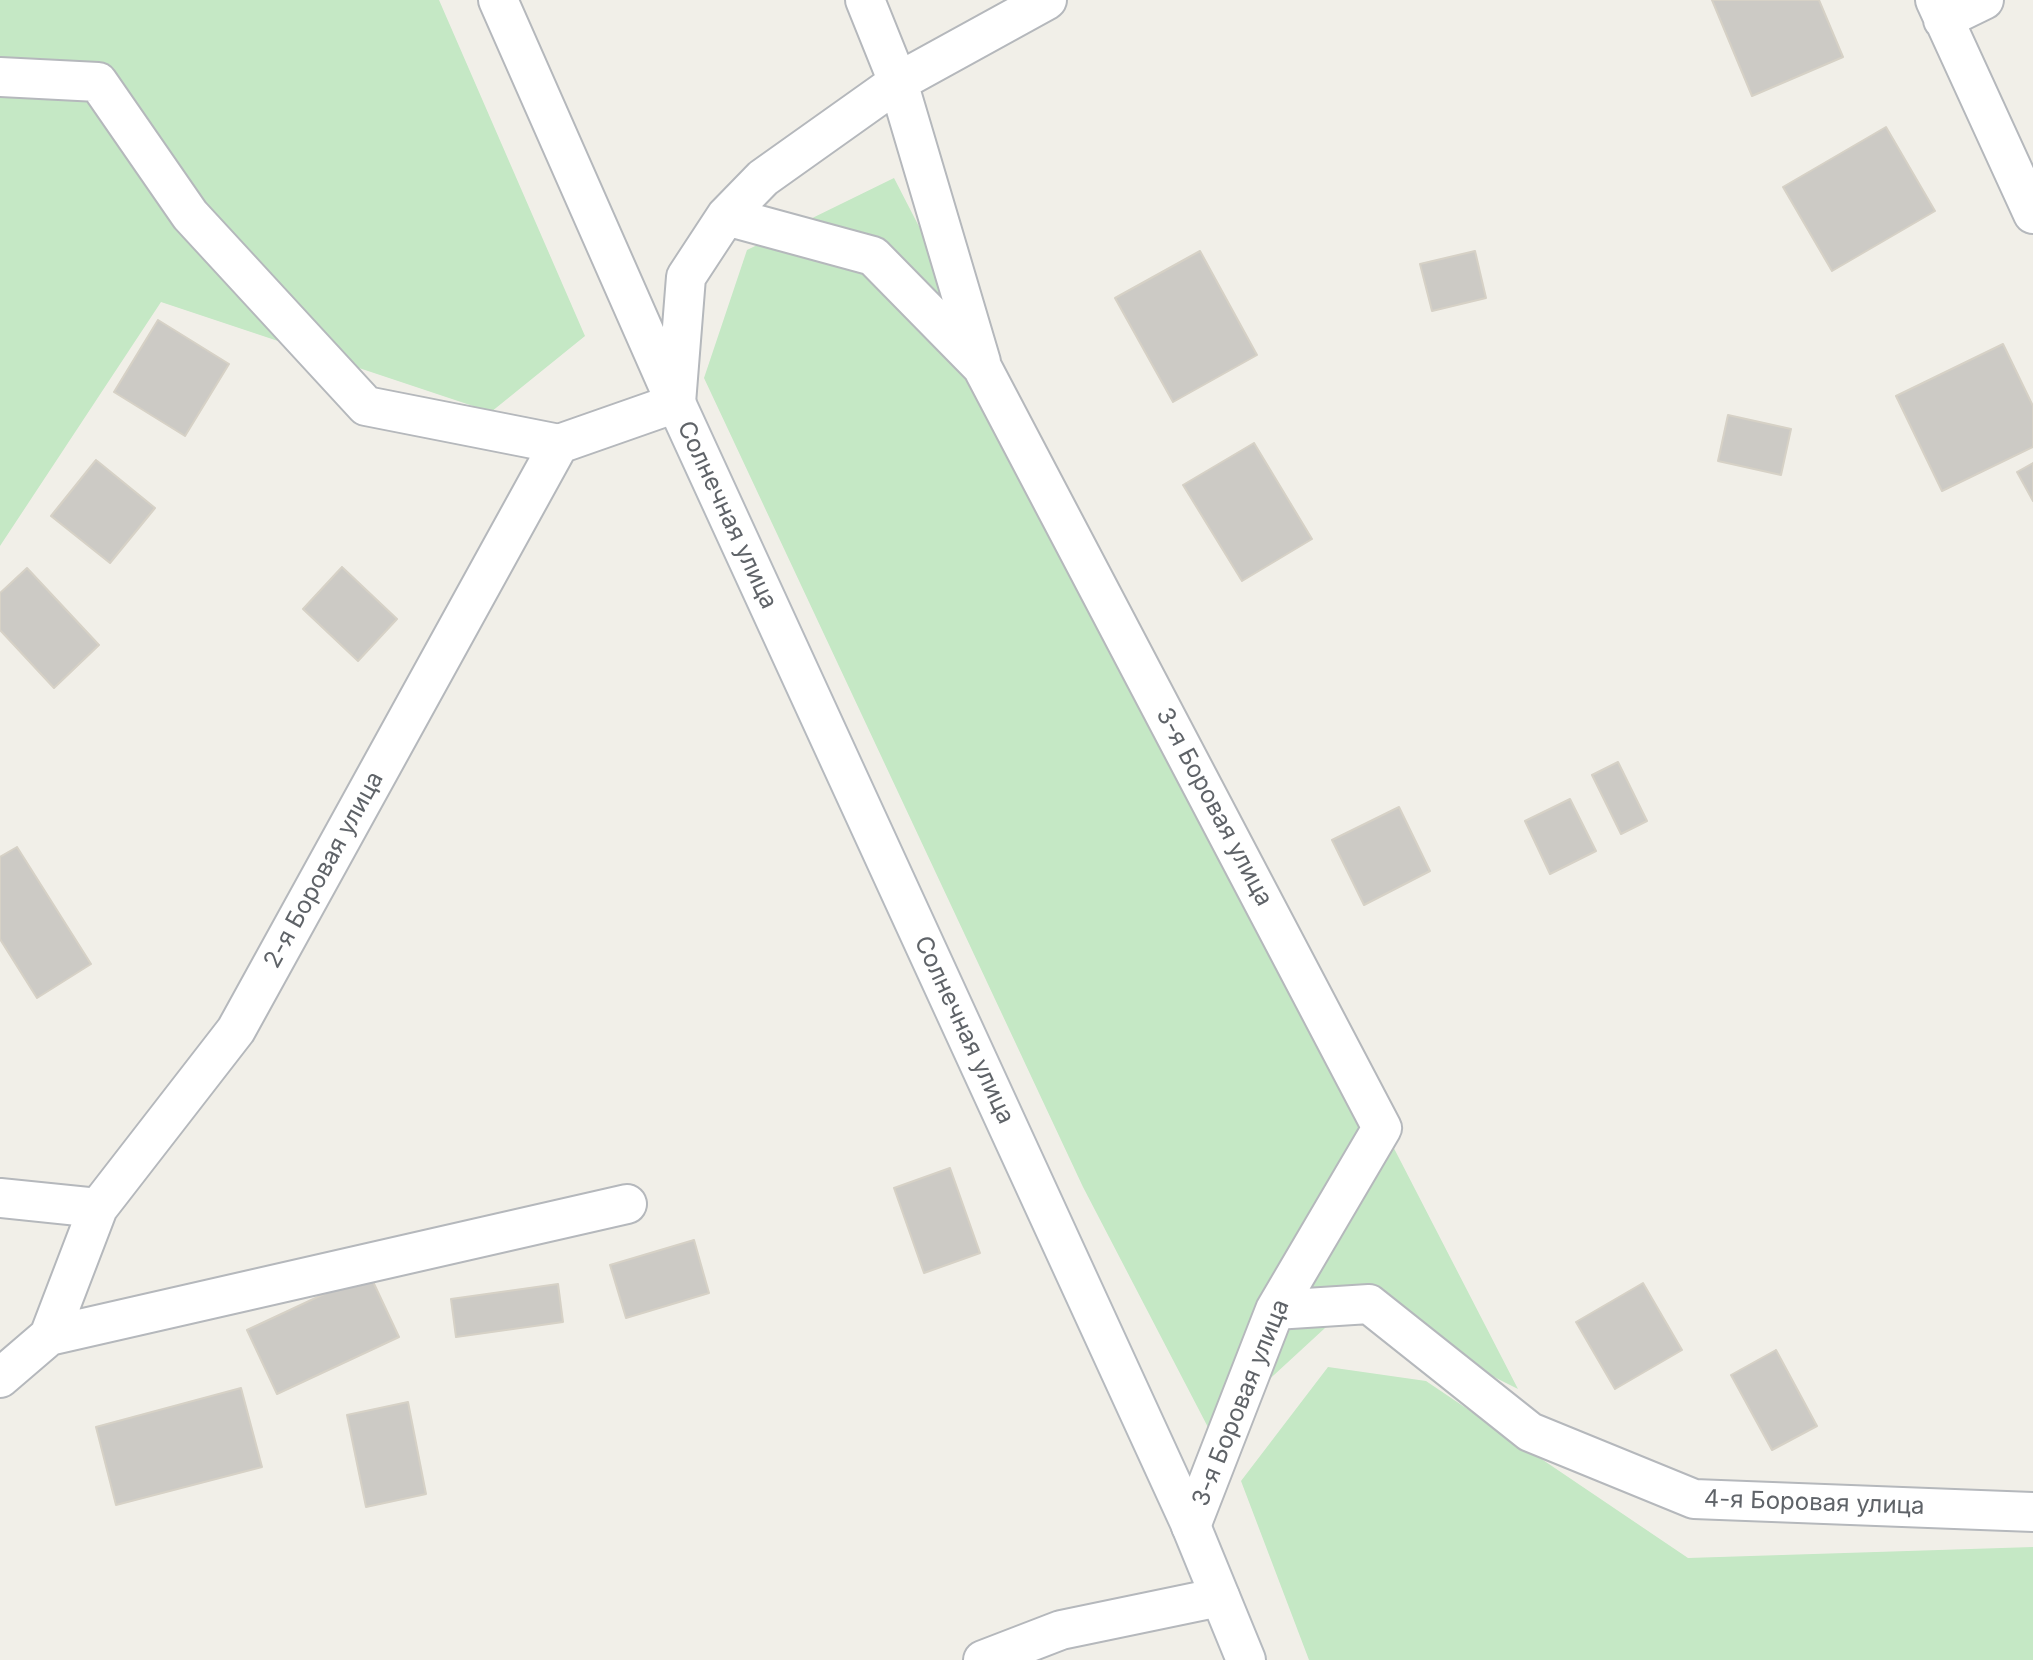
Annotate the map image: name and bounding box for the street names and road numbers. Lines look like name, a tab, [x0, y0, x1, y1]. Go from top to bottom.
street label: Солнечная улица	[671, 417, 783, 613]
street label: 3-я Боровая улица	[1150, 703, 1278, 911]
street label: 2-я Боровая улица	[258, 767, 390, 973]
street label: Солнечная улица	[908, 932, 1020, 1128]
street label: 3-я Боровая улица	[1186, 1296, 1296, 1510]
street label: 4-я Боровая улица	[1703, 1485, 1925, 1521]

